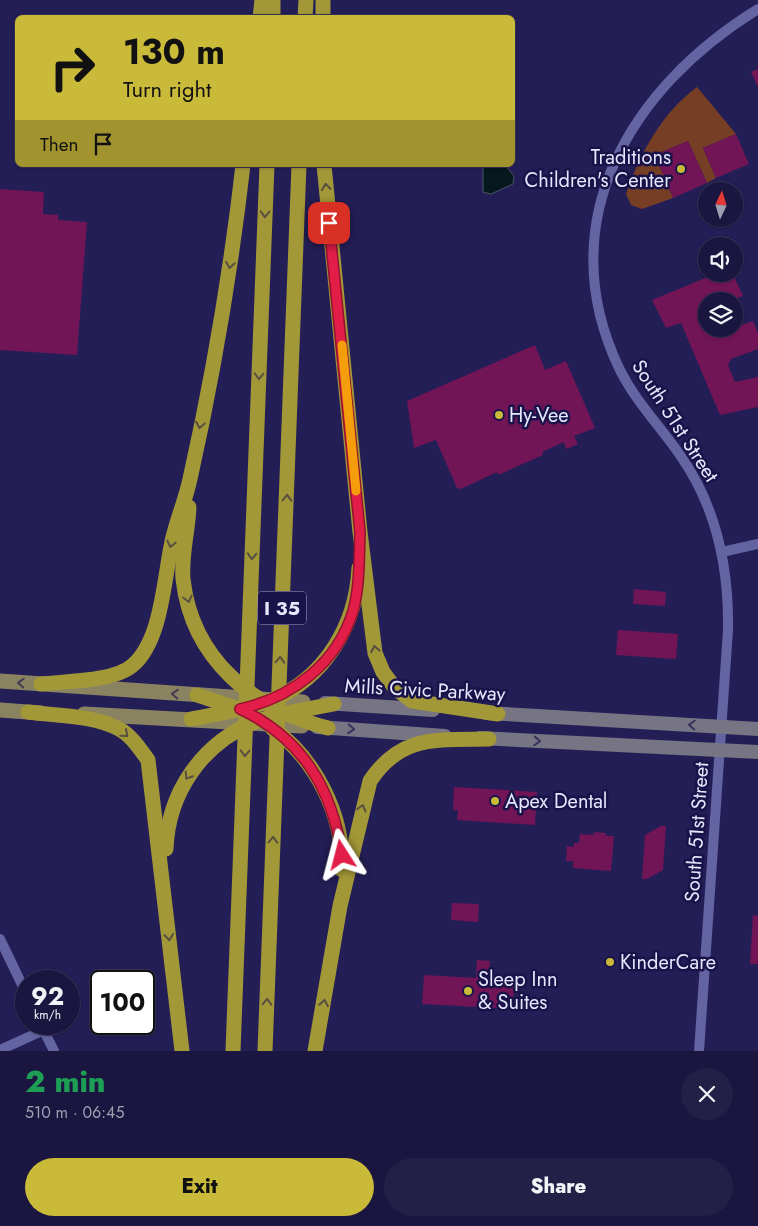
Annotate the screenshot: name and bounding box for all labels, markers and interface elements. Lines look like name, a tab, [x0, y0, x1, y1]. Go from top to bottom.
text: 130 m	[123, 27, 225, 77]
icon: right	[40, 35, 105, 100]
text: Turn right	[123, 73, 211, 105]
icon: arrive	[89, 130, 117, 158]
text: Then	[40, 131, 79, 158]
place label: Traditions Children's Center	[525, 143, 671, 195]
marker: Traditions Children's Center	[675, 163, 687, 175]
north arrow	[698, 182, 742, 228]
map controls	[698, 182, 743, 337]
one-way arrow	[321, 183, 332, 191]
pin	[308, 202, 350, 244]
icon: arrive	[315, 209, 343, 237]
one-way arrow	[260, 210, 270, 218]
button: sound	[698, 237, 743, 282]
one-way arrow	[225, 261, 235, 270]
button: layers	[698, 292, 743, 337]
street label: South 51st Street	[625, 354, 726, 488]
one-way arrow	[254, 372, 264, 380]
place label: Hy-Vee	[509, 401, 569, 430]
marker: Hy-Vee	[493, 409, 505, 421]
one-way arrow	[196, 421, 206, 430]
one-way arrow	[281, 493, 292, 501]
one-way arrow	[166, 540, 177, 549]
one-way arrow	[247, 552, 258, 560]
road number: I 35	[258, 592, 306, 624]
one-way arrow	[182, 594, 193, 603]
one-way arrow	[371, 644, 381, 653]
one-way arrow	[275, 656, 286, 664]
street label: Mills Civic Parkway	[344, 671, 506, 709]
one-way arrow	[16, 677, 24, 688]
one-way arrow	[170, 688, 178, 699]
one-way arrow	[688, 719, 696, 730]
one-way arrow	[347, 724, 355, 735]
one-way arrow	[119, 728, 128, 737]
one-way arrow	[534, 735, 542, 746]
one-way arrow	[239, 750, 250, 758]
street label: South 51st Street	[678, 761, 716, 903]
one-way arrow	[185, 771, 194, 780]
place label: Apex Dental	[505, 787, 607, 816]
marker: Apex Dental	[489, 795, 501, 807]
one-way arrow	[357, 804, 367, 812]
position arrow	[315, 828, 367, 880]
one-way arrow	[268, 836, 279, 844]
one-way arrow	[163, 933, 174, 941]
place label: KinderCare	[620, 948, 716, 977]
marker: KinderCare	[604, 956, 616, 968]
place label: Sleep Inn & Suites	[478, 965, 557, 1017]
speed limit sign: 100	[90, 970, 155, 1035]
text: 92	[31, 978, 64, 1014]
marker: Sleep Inn & Suites	[462, 985, 474, 997]
one-way arrow	[262, 998, 272, 1006]
one-way arrow	[318, 999, 328, 1007]
text: km/h	[34, 1006, 61, 1024]
text: 2 min	[25, 1060, 106, 1103]
button: close	[681, 1068, 733, 1120]
text: 510 m · 06:45	[25, 1101, 124, 1124]
button: Exit	[25, 1158, 374, 1216]
button: Share	[384, 1158, 733, 1216]

